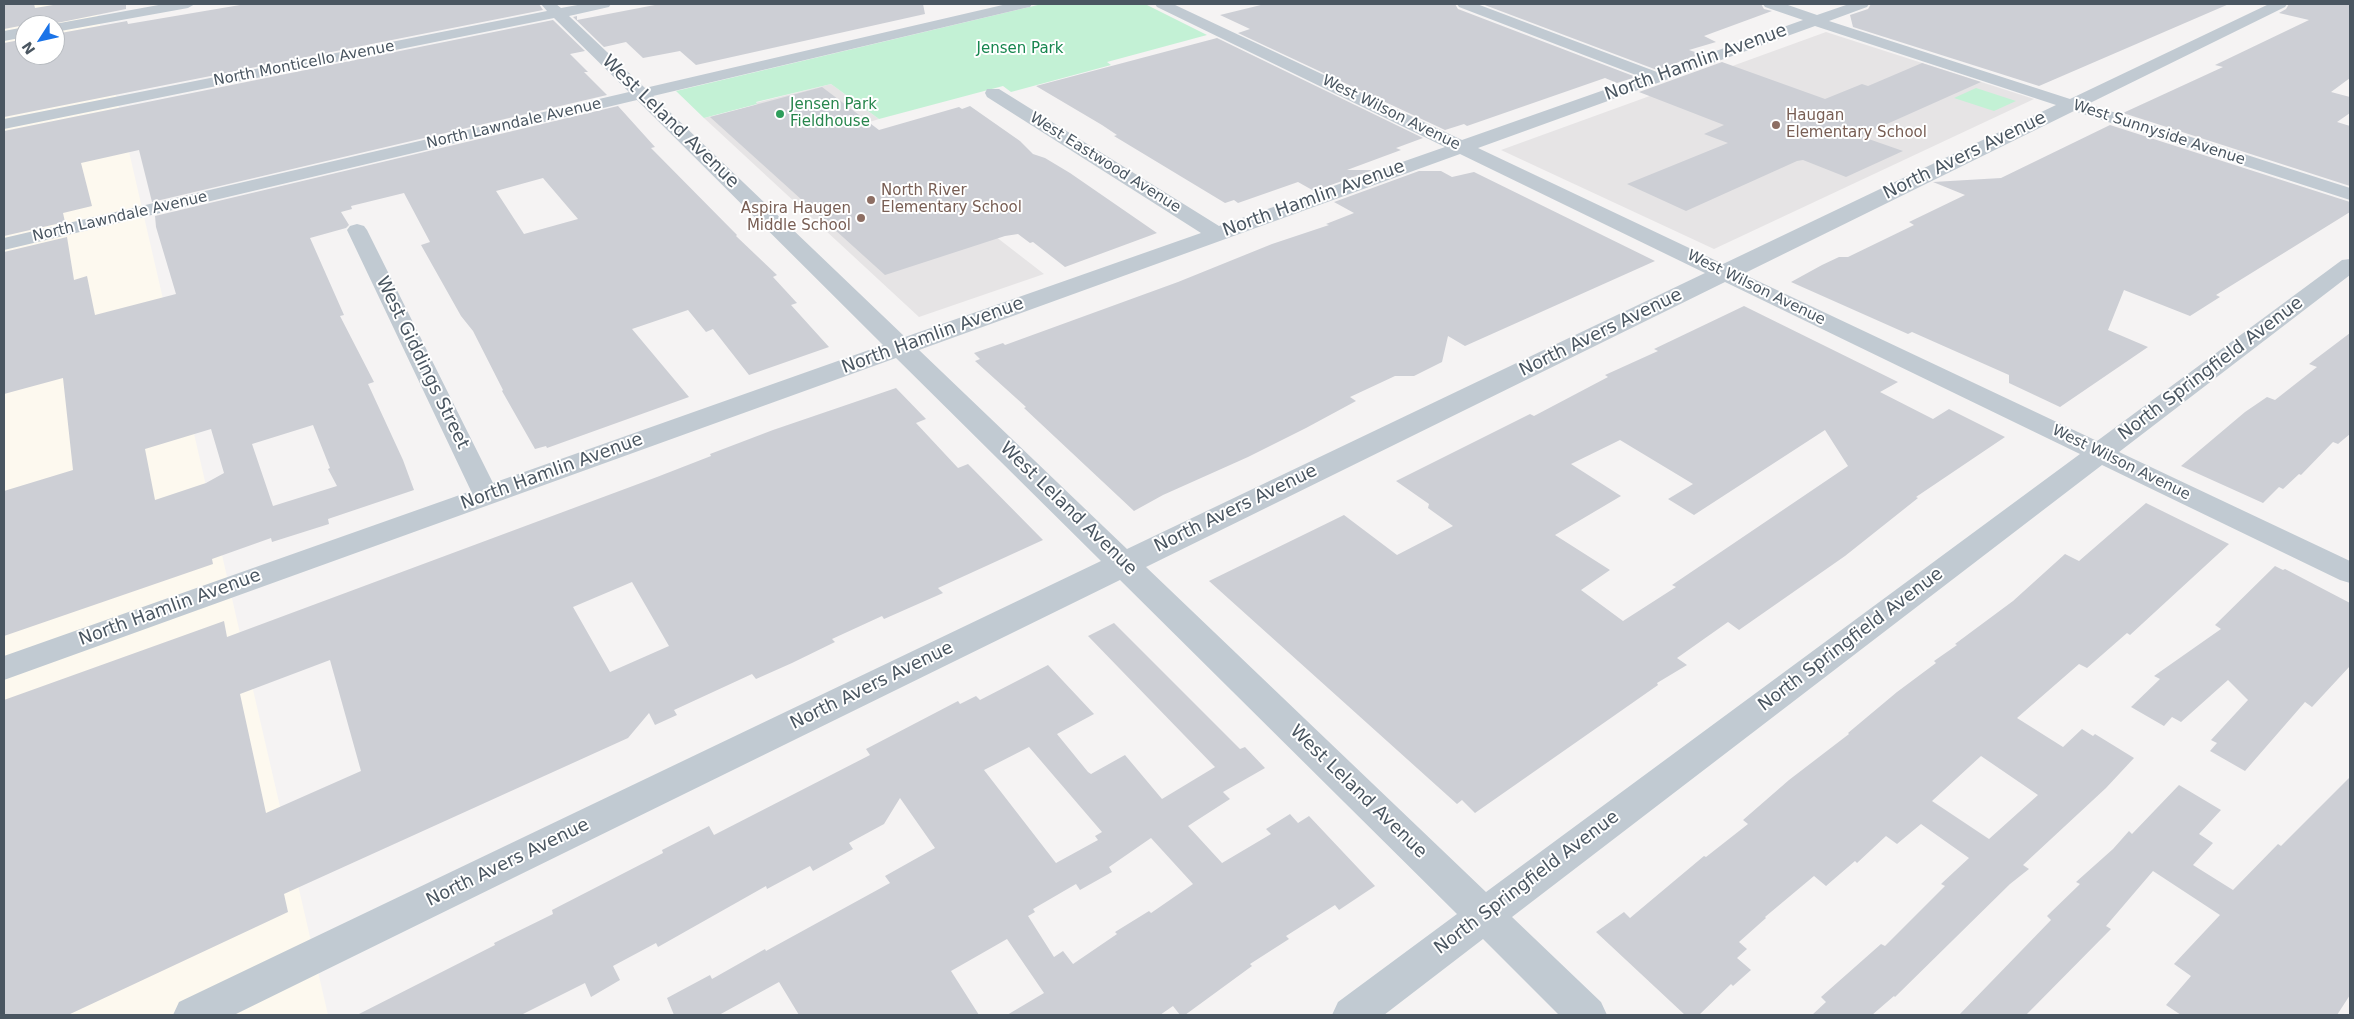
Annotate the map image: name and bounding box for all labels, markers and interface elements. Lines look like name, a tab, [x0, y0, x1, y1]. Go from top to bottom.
north arrow	[15, 15, 65, 65]
street label: North Hamlin Avenue	[1602, 20, 1790, 106]
street label: North Monticello Avenue	[212, 38, 396, 90]
text: N	[19, 39, 38, 57]
park label: Jensen Park	[977, 40, 1063, 58]
street label: West Leland Avenue	[597, 51, 743, 193]
street label: West Wilson Avenue	[1319, 72, 1463, 154]
street label: North Lawndale Avenue	[425, 95, 603, 153]
place label: Jensen Park Fieldhouse	[790, 96, 877, 131]
street label: West Sunnyside Avenue	[2071, 97, 2247, 169]
place label: Haugan Elementary School	[1786, 107, 1927, 142]
street label: North Avers Avenue	[1880, 107, 2050, 205]
marker: Jensen Park Fieldhouse	[774, 108, 786, 120]
street label: West Eastwood Avenue	[1026, 109, 1184, 217]
marker: Haugan Elementary School	[1770, 119, 1782, 131]
street label: North Hamlin Avenue	[1220, 156, 1408, 242]
place label: North River Elementary School	[881, 182, 1022, 217]
street label: North Lawndale Avenue	[31, 188, 209, 246]
marker: North River Elementary School	[865, 194, 877, 206]
place label: Aspira Haugen Middle School	[741, 200, 851, 235]
marker: Aspira Haugen Middle School	[855, 212, 867, 224]
street label: West Wilson Avenue	[1684, 247, 1828, 329]
street label: West Giddings Street	[371, 273, 473, 453]
street label: North Avers Avenue	[1516, 284, 1686, 382]
street label: North Springfield Avenue	[2114, 292, 2308, 446]
street label: North Hamlin Avenue	[839, 293, 1027, 379]
street label: West Wilson Avenue	[2049, 422, 2193, 504]
street label: North Hamlin Avenue	[458, 429, 646, 515]
street label: West Leland Avenue	[995, 438, 1141, 580]
street label: North Avers Avenue	[1151, 460, 1321, 558]
street label: North Springfield Avenue	[1754, 563, 1948, 717]
street label: North Hamlin Avenue	[76, 565, 264, 651]
street label: North Avers Avenue	[787, 637, 957, 735]
street label: West Leland Avenue	[1285, 721, 1431, 863]
street label: North Springfield Avenue	[1430, 806, 1624, 960]
street label: North Avers Avenue	[423, 814, 593, 912]

